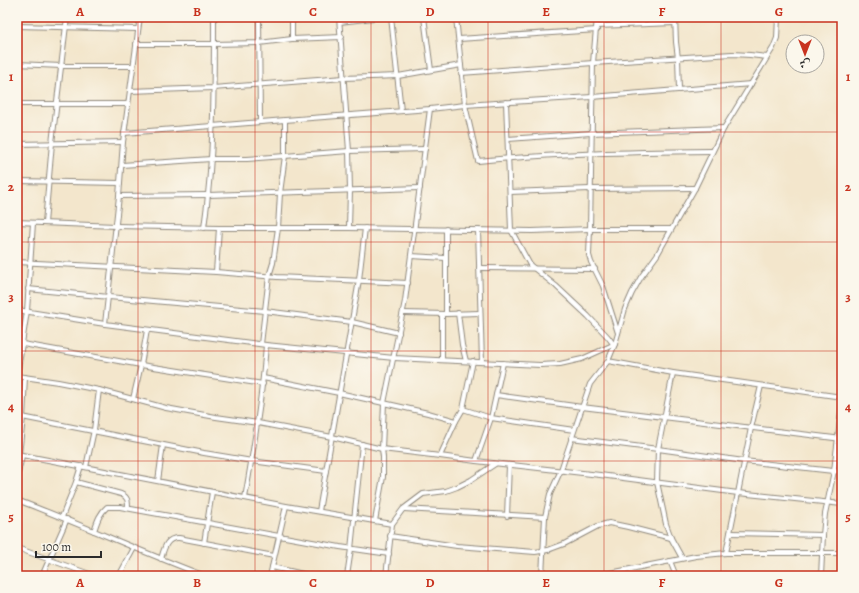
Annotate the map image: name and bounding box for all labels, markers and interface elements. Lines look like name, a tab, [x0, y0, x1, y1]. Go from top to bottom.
text: A	[75, 3, 85, 20]
text: B	[193, 3, 201, 20]
text: C	[309, 3, 317, 20]
text: D	[425, 3, 435, 20]
text: E	[542, 3, 550, 20]
text: F	[659, 3, 666, 20]
text: G	[775, 3, 783, 20]
north arrow	[785, 34, 825, 74]
text: ش	[799, 56, 810, 71]
text: 1	[9, 68, 14, 85]
text: 1	[846, 68, 851, 85]
text: 2	[8, 178, 15, 195]
text: 2	[845, 178, 852, 195]
text: 3	[8, 288, 14, 305]
text: 3	[845, 288, 851, 305]
text: 4	[8, 398, 14, 415]
text: 4	[845, 398, 851, 415]
text: 5	[8, 508, 14, 525]
text: 5	[845, 508, 851, 525]
scale bar	[36, 533, 101, 559]
text: 100 m	[42, 539, 71, 555]
text: A	[75, 574, 85, 591]
text: B	[193, 574, 201, 591]
text: C	[309, 574, 317, 591]
text: D	[425, 574, 435, 591]
text: E	[542, 574, 550, 591]
text: F	[659, 574, 666, 591]
text: G	[775, 574, 783, 591]

